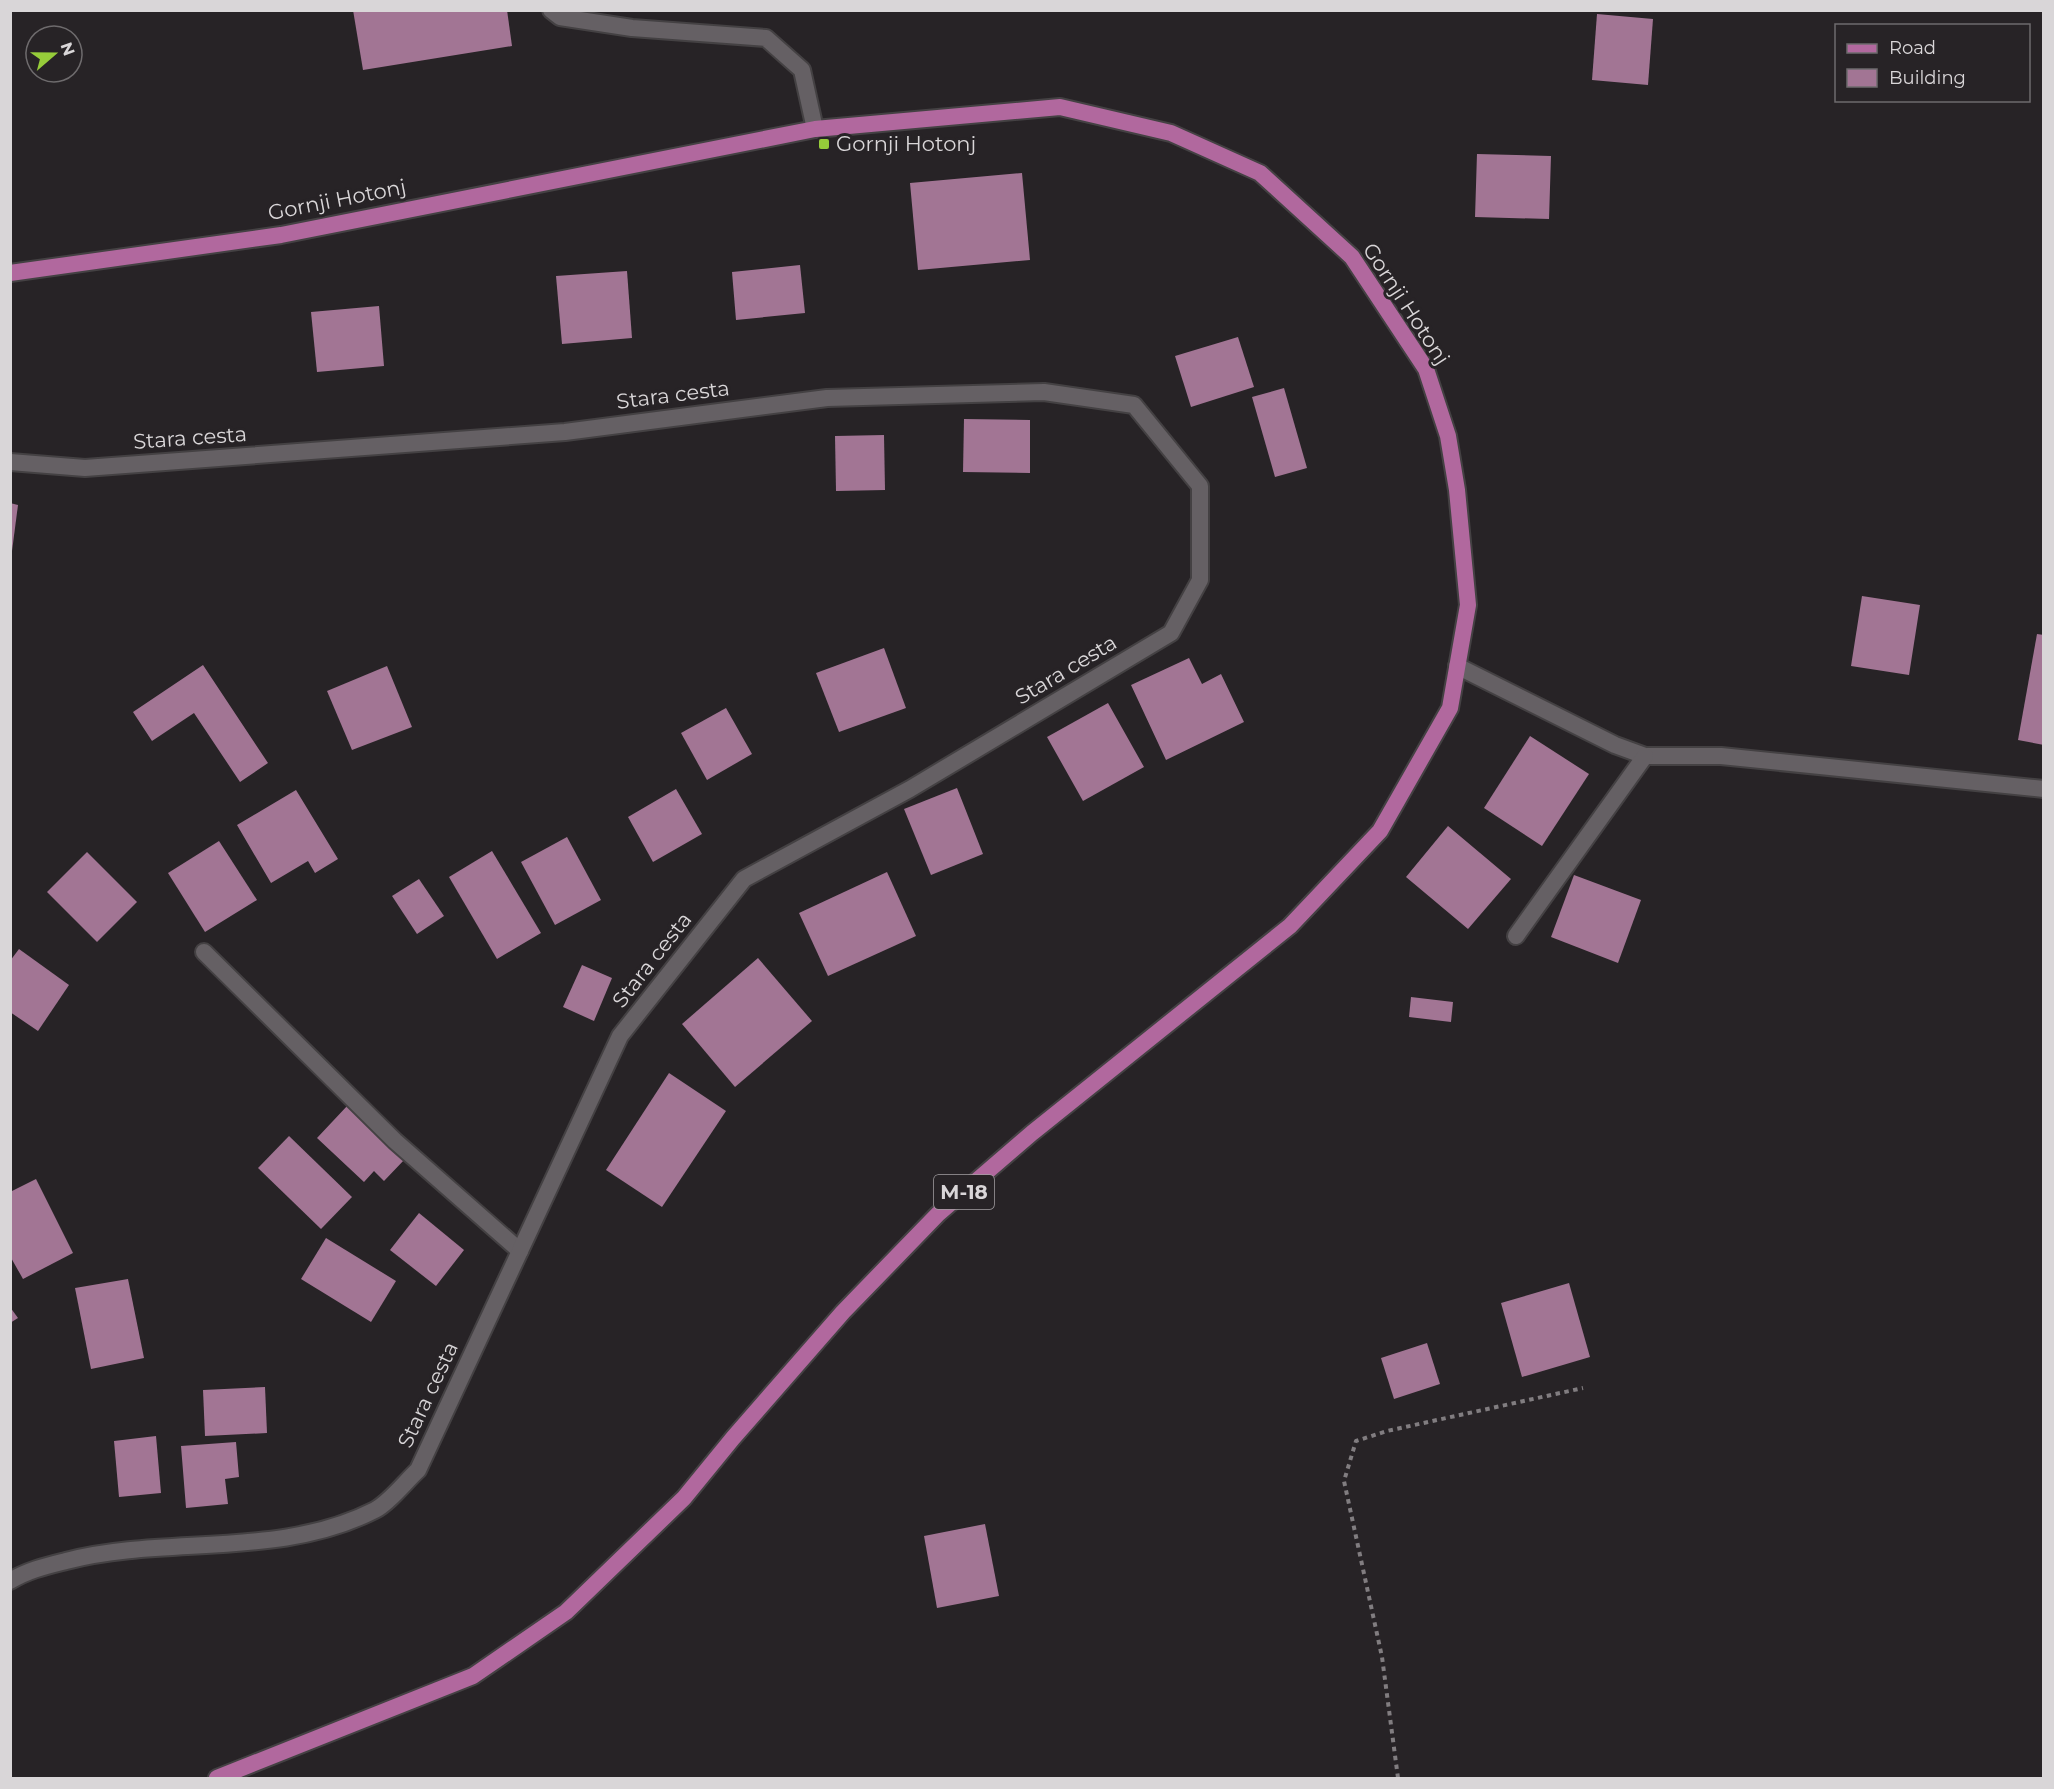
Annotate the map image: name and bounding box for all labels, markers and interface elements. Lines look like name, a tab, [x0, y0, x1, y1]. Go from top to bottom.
north arrow	[24, 24, 84, 84]
legend	[1835, 24, 2030, 102]
text: Road	[1889, 37, 1936, 59]
text: N	[56, 40, 79, 58]
text: Building	[1889, 67, 1966, 89]
place label: Gornji Hotonj	[836, 131, 976, 156]
marker: Gornji Hotonj	[817, 137, 831, 151]
street label: Gornji Hotonj	[266, 174, 408, 225]
street label: Gornji Hotonj	[1358, 238, 1455, 369]
street label: Stara cesta	[615, 375, 731, 414]
street label: Stara cesta	[132, 421, 248, 454]
street label: Stara cesta	[1010, 630, 1121, 710]
street label: Stara cesta	[607, 907, 697, 1012]
road number: M-18	[934, 1175, 994, 1209]
street label: Stara cesta	[392, 1338, 463, 1452]

